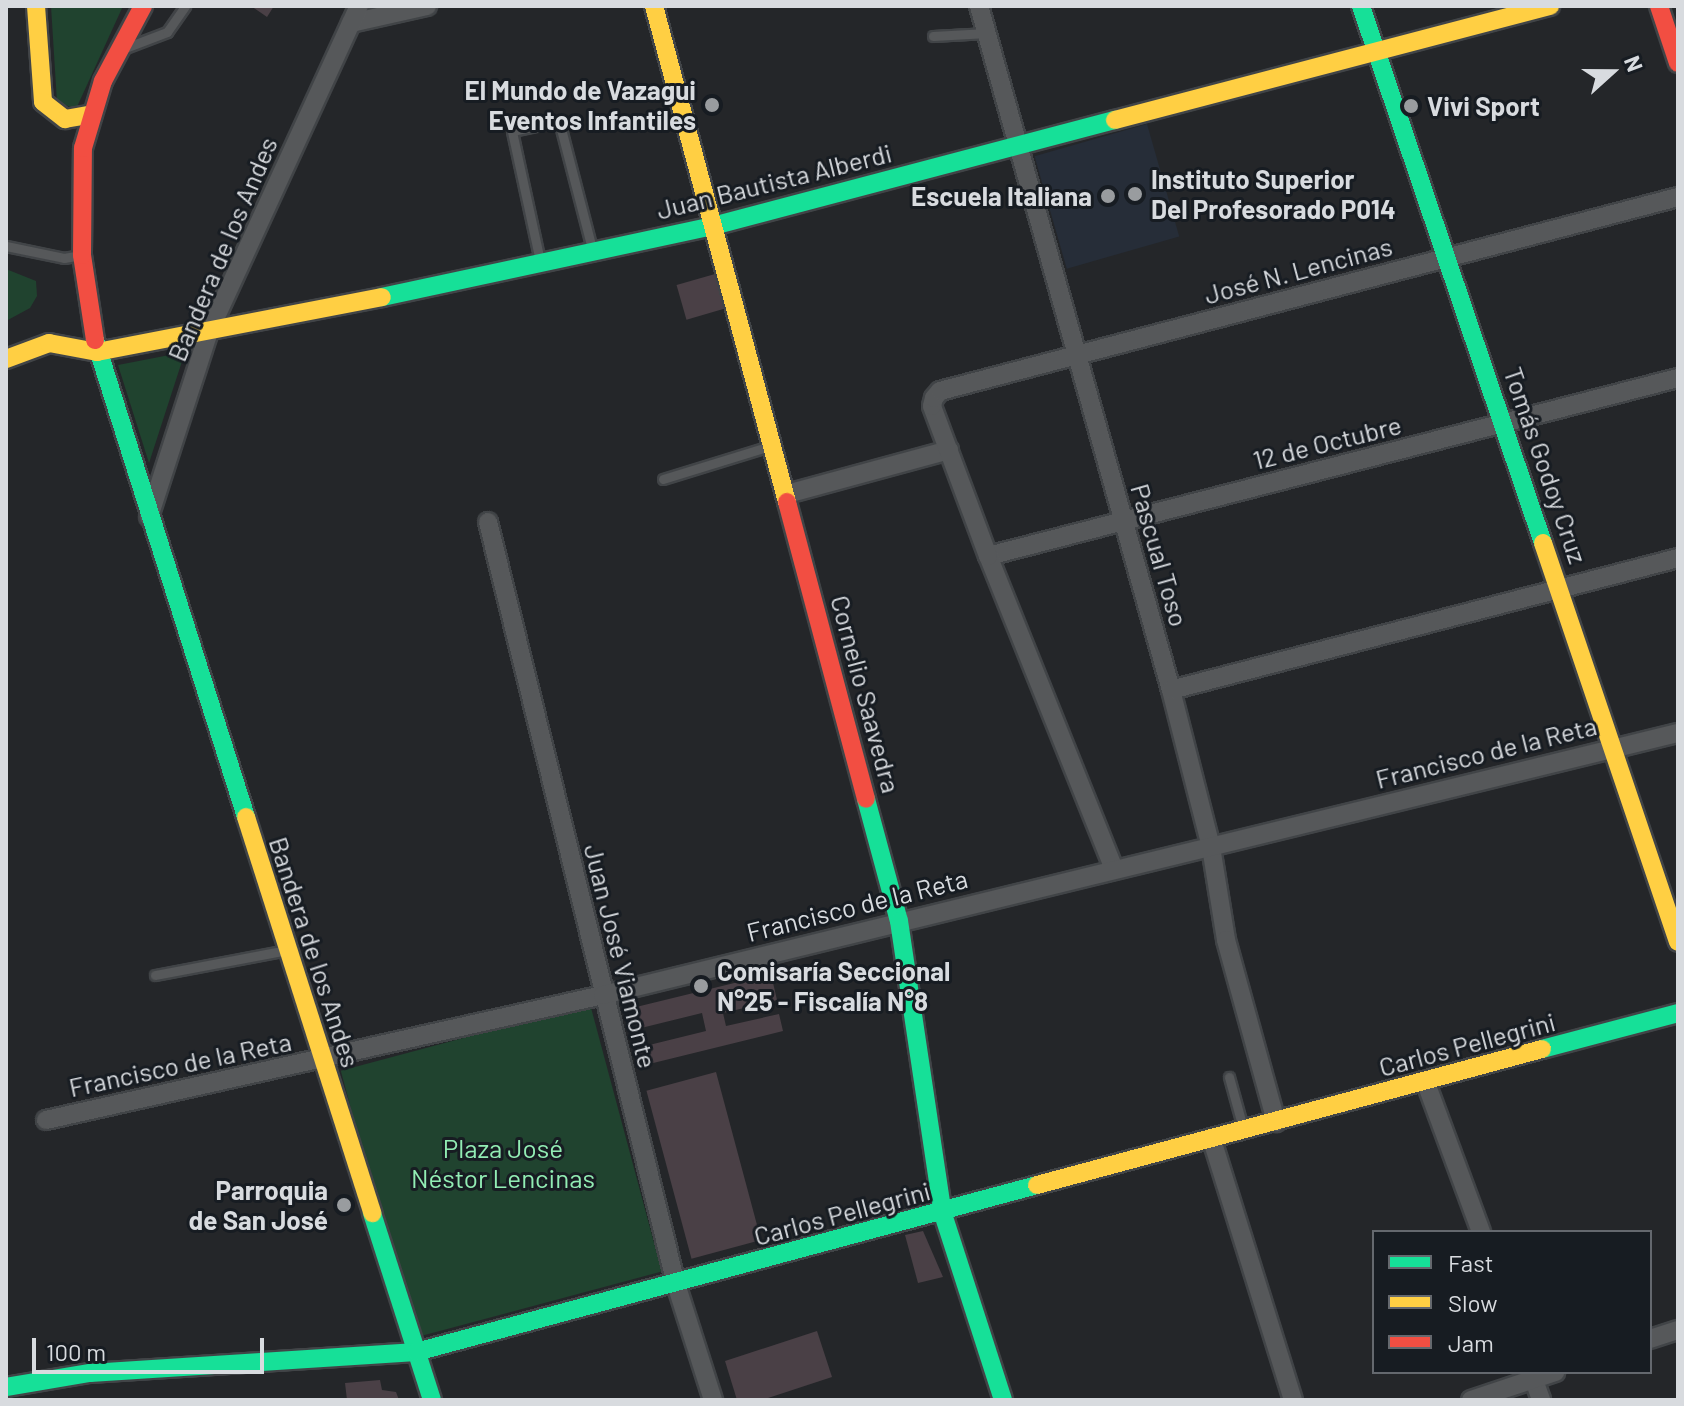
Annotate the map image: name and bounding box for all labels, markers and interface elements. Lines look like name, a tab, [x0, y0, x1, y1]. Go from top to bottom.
north arrow	[1572, 32, 1652, 112]
text: N	[1620, 52, 1649, 75]
place label: El Mundo de Vazagui Eventos Infantiles	[465, 74, 696, 136]
place label: Vivi Sport	[1427, 90, 1540, 122]
marker: El Mundo de Vazagui Eventos Infantiles	[703, 96, 721, 114]
marker: Vivi Sport	[1402, 97, 1420, 115]
street label: Bandera de los Andes	[161, 132, 283, 366]
street label: Juan Bautista Alberdi	[653, 137, 895, 225]
place label: Instituto Superior Del Profesorado P014	[1151, 163, 1396, 224]
place label: Escuela Italiana	[911, 180, 1092, 212]
marker: Instituto Superior Del Profesorado P014	[1126, 185, 1144, 203]
marker: Escuela Italiana	[1099, 187, 1117, 205]
street label: José N. Lencinas	[1201, 230, 1395, 310]
street label: Tomás Godoy Cruz	[1498, 363, 1594, 567]
street label: 12 de Octubre	[1250, 408, 1404, 476]
street label: Pascual Toso	[1125, 480, 1195, 630]
street label: Cornelio Saavedra	[825, 592, 907, 796]
street label: Francisco de la Reta	[1372, 709, 1600, 795]
street label: Bandera de los Andes	[263, 833, 367, 1071]
street label: Juan José Viamonte	[578, 841, 664, 1071]
street label: Francisco de la Reta	[743, 862, 971, 948]
place label: Comisaría Seccional N°25 - Fiscalía N°8	[717, 955, 950, 1016]
marker: Comisaría Seccional N°25 - Fiscalía N°8	[692, 977, 710, 995]
street label: Carlos Pellegrini	[1375, 1005, 1559, 1083]
street label: Francisco de la Reta	[66, 1025, 294, 1103]
park label: Plaza José Néstor Lencinas	[411, 1132, 595, 1194]
place label: Parroquia de San José	[189, 1174, 328, 1236]
street label: Carlos Pellegrini	[750, 1174, 934, 1252]
marker: Parroquia de San José	[335, 1196, 353, 1214]
legend	[1372, 1230, 1652, 1374]
text: Fast	[1448, 1248, 1493, 1277]
text: Slow	[1448, 1288, 1497, 1317]
scale bar	[36, 1322, 268, 1372]
text: Jam	[1448, 1328, 1494, 1357]
text: 100 m	[46, 1337, 106, 1366]

